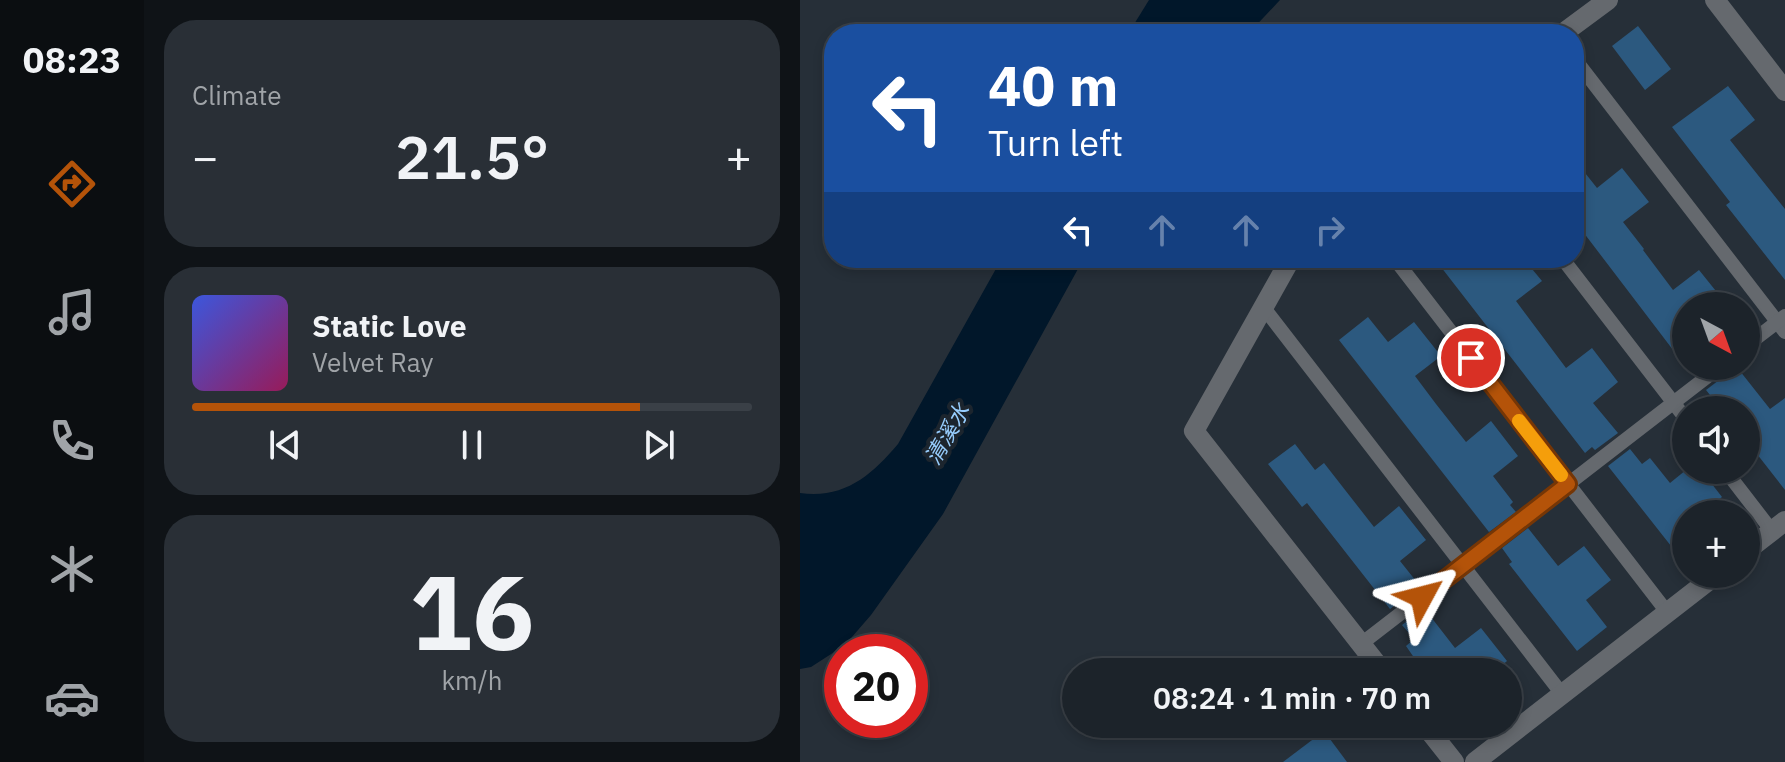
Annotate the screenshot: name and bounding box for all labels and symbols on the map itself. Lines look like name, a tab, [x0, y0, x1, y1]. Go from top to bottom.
north arrow	[1672, 292, 1760, 380]
pin	[1437, 324, 1505, 392]
water label: 清溪水	[918, 397, 976, 470]
position arrow	[1380, 555, 1464, 639]
speed limit sign: 20	[824, 634, 928, 738]

